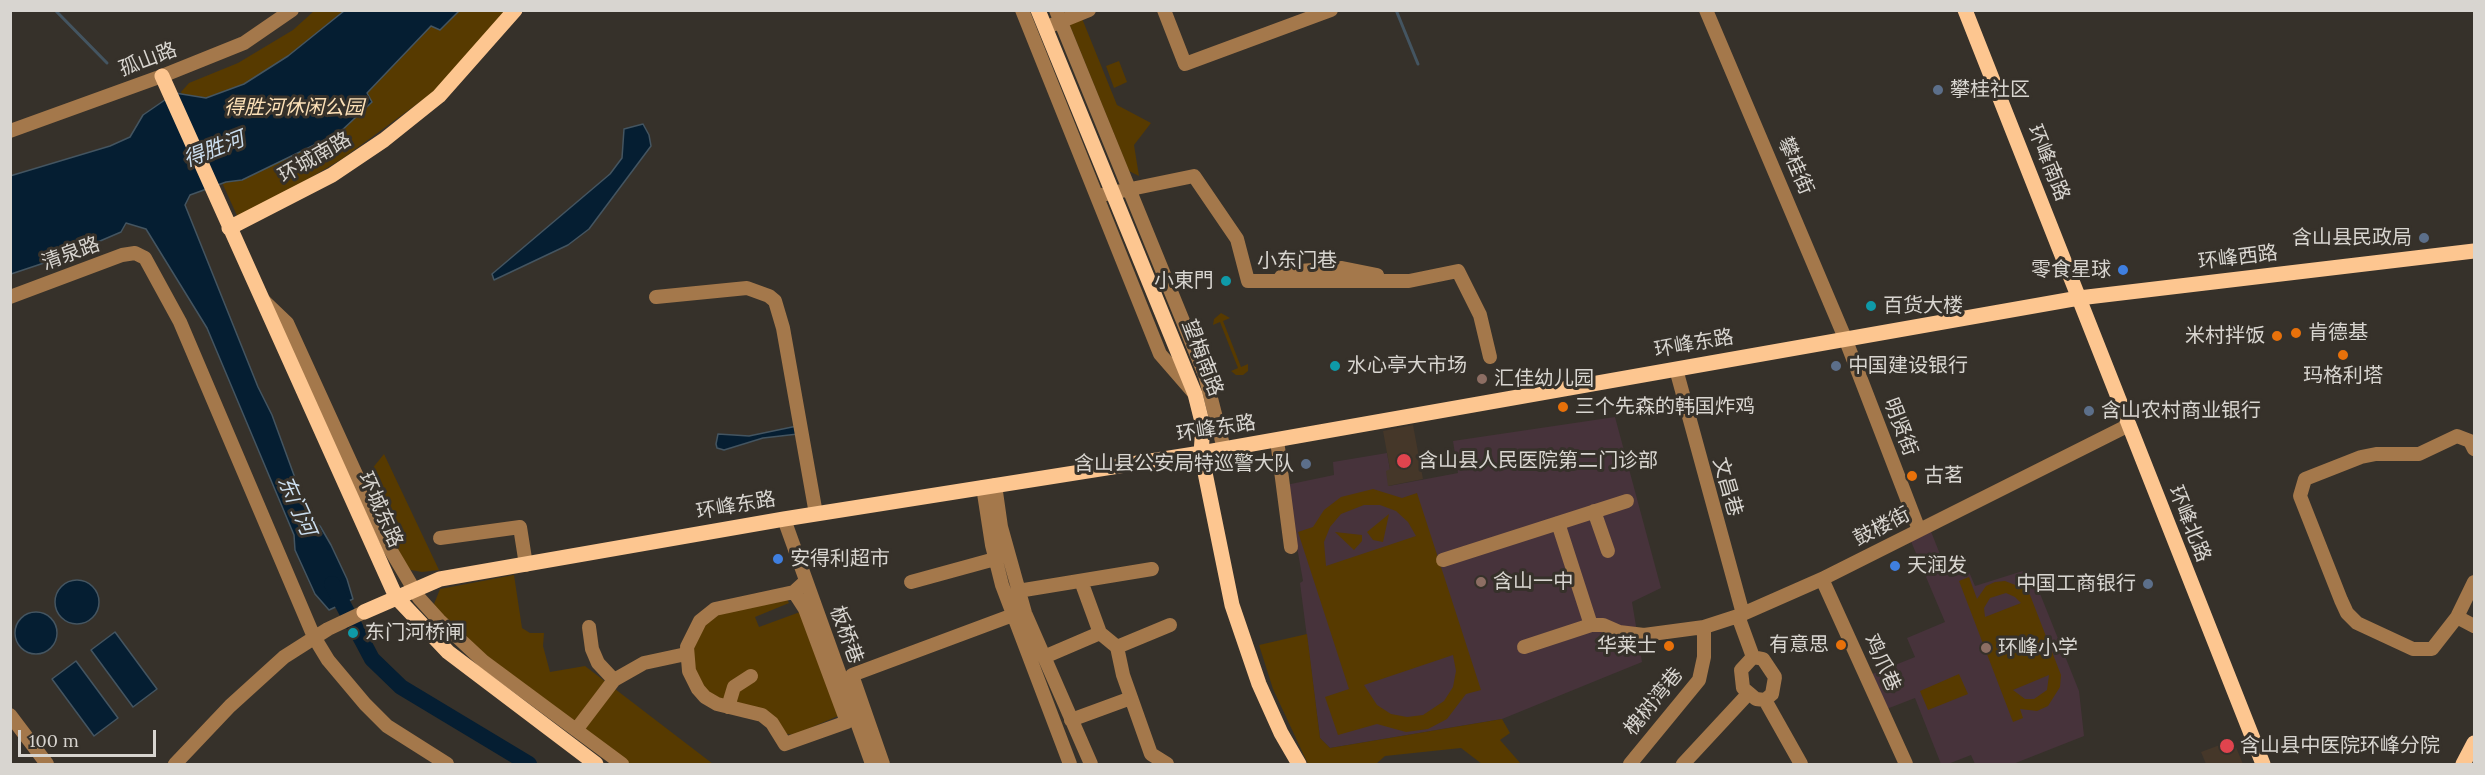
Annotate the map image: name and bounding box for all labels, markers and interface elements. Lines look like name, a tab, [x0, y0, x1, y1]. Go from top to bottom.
street label: 孤山路	[116, 38, 180, 82]
place label: 攀桂社区	[1950, 78, 2030, 102]
marker: 攀桂社区	[1931, 83, 1945, 97]
park label: 得胜河休闲公园	[224, 96, 364, 120]
street label: 环峰南路	[2022, 121, 2074, 205]
water label: 得胜河	[180, 127, 248, 173]
street label: 环城南路	[274, 128, 356, 188]
street label: 攀桂街	[1772, 134, 1818, 198]
place label: 含山县民政局	[2292, 226, 2412, 250]
marker: 含山县民政局	[2417, 231, 2431, 245]
street label: 清泉路	[39, 232, 103, 276]
street label: 环峰西路	[2197, 241, 2279, 275]
street label: 小东门巷	[1257, 249, 1337, 273]
place label: 零食星球	[2031, 258, 2111, 282]
marker: 零食星球	[2116, 263, 2130, 277]
place label: 小東門	[1154, 269, 1214, 293]
marker: 小東門	[1219, 274, 1233, 288]
place label: 百货大楼	[1883, 294, 1963, 318]
marker: 百货大楼	[1864, 299, 1878, 313]
street label: 望梅南路	[1176, 316, 1228, 400]
place label: 肯德基	[2308, 321, 2368, 345]
place label: 米村拌饭	[2185, 324, 2265, 348]
street label: 环峰东路	[1653, 325, 1735, 363]
marker: 肯德基	[2289, 326, 2303, 340]
marker: 米村拌饭	[2270, 329, 2284, 343]
marker: 玛格利塔	[2336, 348, 2350, 362]
place label: 水心亭大市场	[1347, 354, 1467, 378]
place label: 中国建设银行	[1848, 354, 1968, 378]
marker: 水心亭大市场	[1328, 359, 1342, 373]
marker: 中国建设银行	[1829, 359, 1843, 373]
place label: 玛格利塔	[2303, 364, 2383, 388]
place label: 汇佳幼儿园	[1494, 367, 1594, 391]
marker: 汇佳幼儿园	[1475, 372, 1489, 386]
place label: 三个先森的韩国炸鸡	[1575, 395, 1755, 419]
street label: 明贤街	[1878, 395, 1922, 459]
place label: 含山农村商业银行	[2101, 399, 2261, 423]
marker: 三个先森的韩国炸鸡	[1556, 400, 1570, 414]
marker: 含山农村商业银行	[2082, 404, 2096, 418]
street label: 环峰东路	[1175, 411, 1257, 447]
place label: 含山县人民医院第二门诊部	[1418, 449, 1658, 473]
place label: 含山县公安局特巡警大队	[1074, 452, 1294, 476]
marker: 含山县人民医院第二门诊部	[1395, 452, 1413, 470]
street label: 文昌巷	[1707, 455, 1747, 519]
marker: 含山县公安局特巡警大队	[1299, 457, 1313, 471]
place label: 古茗	[1924, 464, 1964, 488]
street label: 环城东路	[353, 469, 407, 551]
marker: 古茗	[1905, 469, 1919, 483]
water label: 东门河	[272, 472, 320, 540]
street label: 环峰北路	[2163, 482, 2215, 566]
street label: 环峰东路	[695, 487, 777, 525]
street label: 鼓楼街	[1850, 503, 1914, 551]
place label: 安得利超市	[790, 547, 890, 571]
marker: 安得利超市	[771, 552, 785, 566]
place label: 天润发	[1907, 554, 1967, 578]
marker: 天润发	[1888, 559, 1902, 573]
place label: 含山一中	[1493, 570, 1573, 594]
place label: 中国工商银行	[2016, 572, 2136, 596]
marker: 含山一中	[1474, 575, 1488, 589]
marker: 中国工商银行	[2141, 577, 2155, 591]
street label: 板桥巷	[824, 603, 868, 667]
place label: 东门河桥闸	[365, 621, 465, 645]
marker: 东门河桥闸	[346, 626, 360, 640]
street label: 鸡爪巷	[1859, 631, 1905, 695]
place label: 有意思	[1769, 633, 1829, 657]
place label: 华莱士	[1597, 634, 1657, 658]
place label: 环峰小学	[1998, 636, 2078, 660]
marker: 有意思	[1834, 638, 1848, 652]
marker: 华莱士	[1662, 639, 1676, 653]
marker: 环峰小学	[1979, 641, 1993, 655]
street label: 槐树湾巷	[1620, 663, 1688, 741]
scale bar	[21, 718, 159, 756]
text: 100 m	[29, 729, 79, 752]
place label: 含山县中医院环峰分院	[2240, 734, 2440, 758]
marker: 含山县中医院环峰分院	[2218, 737, 2236, 755]

